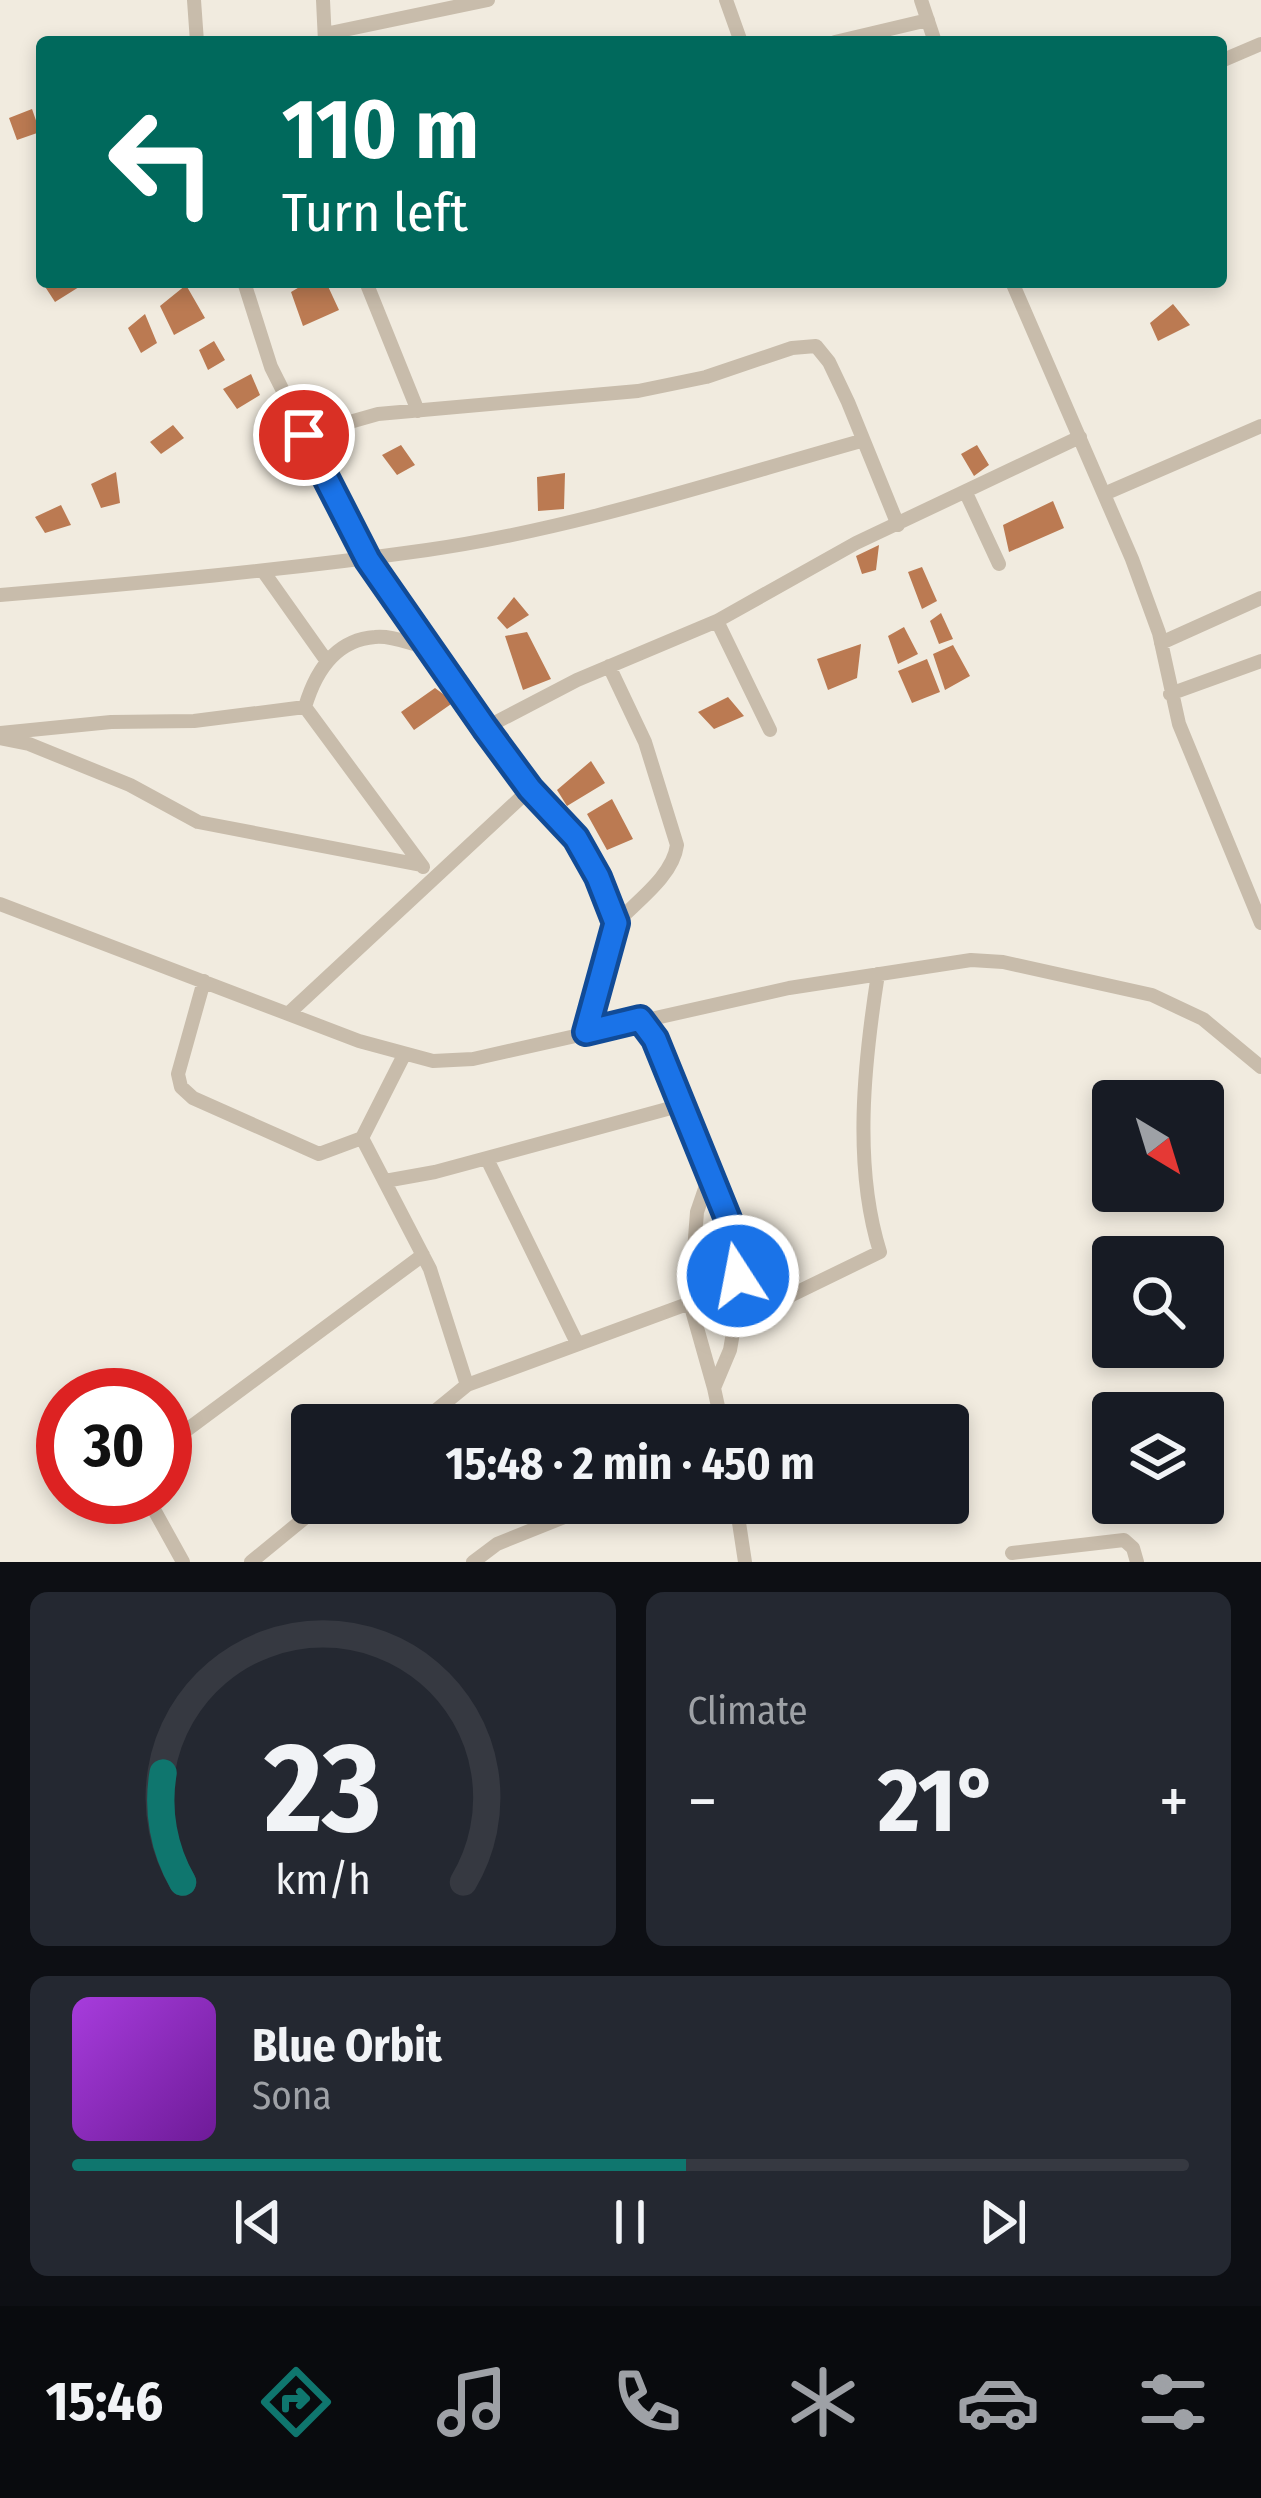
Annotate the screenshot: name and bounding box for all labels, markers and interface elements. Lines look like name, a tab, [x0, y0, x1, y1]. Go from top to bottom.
text: 110 m	[282, 79, 479, 180]
icon: left	[84, 84, 240, 240]
text: Turn left	[282, 181, 468, 245]
pin	[253, 384, 355, 486]
icon: arrive	[271, 402, 337, 468]
north arrow	[1092, 1080, 1224, 1212]
map controls	[1092, 1080, 1224, 1524]
position arrow	[675, 1213, 801, 1339]
button: search	[1092, 1236, 1224, 1368]
speed limit sign: 30	[36, 1368, 192, 1524]
button: layers	[1092, 1392, 1224, 1524]
text: 15:48 · 2 min · 450 m	[446, 1437, 814, 1491]
text: Climate	[688, 1688, 808, 1734]
text: 23	[263, 1714, 381, 1864]
text: 21°	[878, 1747, 998, 1855]
text: −	[688, 1762, 717, 1841]
text: +	[1159, 1762, 1189, 1841]
text: km/h	[275, 1854, 371, 1905]
text: Blue Orbit	[252, 2019, 442, 2073]
text: Sona	[252, 2073, 332, 2119]
icon: previous	[225, 2189, 291, 2255]
icon: pause	[597, 2189, 663, 2255]
icon: next	[970, 2189, 1036, 2255]
icon: directions	[254, 2360, 338, 2444]
icon: music	[430, 2360, 514, 2444]
icon: phone	[605, 2360, 689, 2444]
icon: climate	[781, 2360, 865, 2444]
icon: car	[956, 2360, 1040, 2444]
icon: filters	[1131, 2360, 1215, 2444]
text: 15:46	[46, 2370, 163, 2434]

